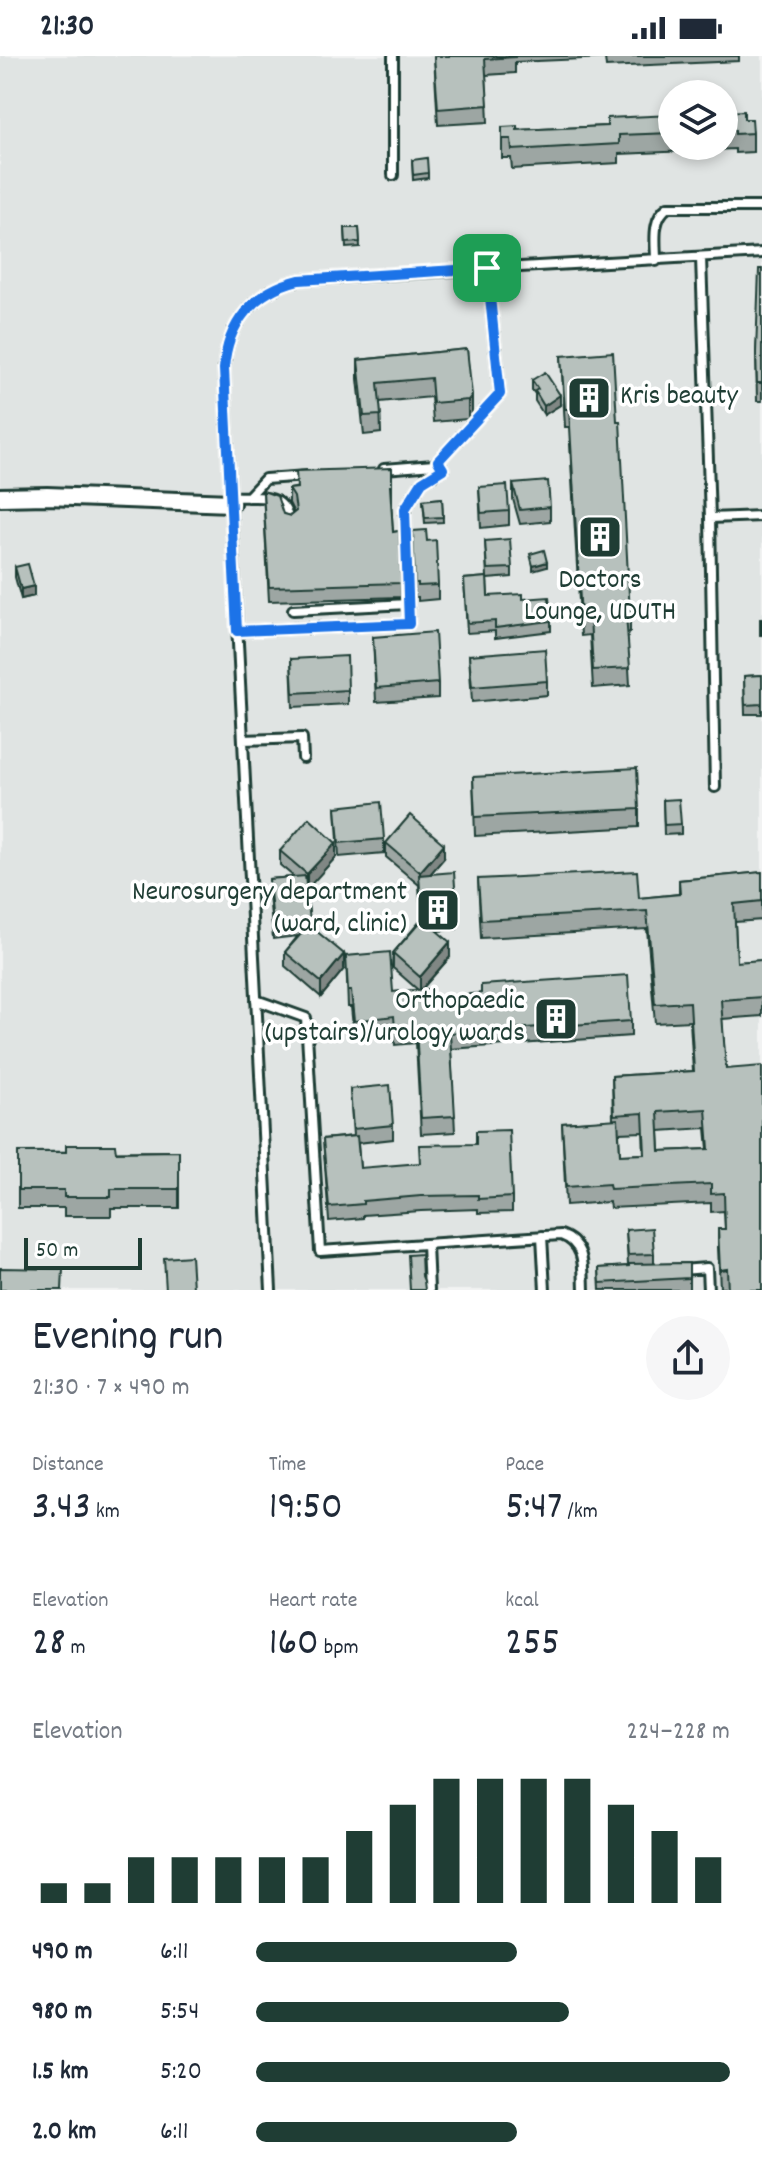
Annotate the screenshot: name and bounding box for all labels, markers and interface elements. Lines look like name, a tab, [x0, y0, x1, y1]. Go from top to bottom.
text: 21:30	[40, 7, 94, 50]
map controls	[658, 80, 738, 160]
button: layers	[658, 80, 738, 160]
pin	[453, 234, 521, 302]
icon: arrive	[465, 246, 509, 290]
building icon: Kris beauty	[565, 374, 613, 422]
place label: Kris beauty	[620, 378, 739, 418]
building icon: Doctors Lounge, UDUTH	[576, 513, 624, 561]
place label: Doctors Lounge, UDUTH	[524, 562, 676, 634]
place label: Neurosurgery department (ward, clinic)	[132, 874, 407, 946]
building icon: Neurosurgery department (ward, clinic)	[414, 886, 462, 934]
place label: Orthopaedic (upstairs)/urology wards	[265, 983, 525, 1055]
building icon: Orthopaedic (upstairs)/urology wards	[532, 995, 580, 1043]
scale bar	[24, 1234, 142, 1270]
text: 50 m	[36, 1236, 78, 1267]
text: Evening run	[32, 1308, 223, 1371]
button: share	[646, 1316, 730, 1400]
text: 21:30 · 7 × 490 m	[32, 1370, 190, 1407]
text: Distance	[32, 1450, 104, 1481]
text: Time	[269, 1450, 306, 1481]
text: Pace	[505, 1450, 544, 1481]
text: 3.43	[32, 1481, 91, 1538]
text: 19:50	[269, 1481, 343, 1538]
text: 5:47	[505, 1481, 562, 1538]
text: km	[91, 1497, 120, 1528]
text: /km	[562, 1497, 598, 1528]
text: Elevation	[32, 1586, 109, 1617]
text: Heart rate	[269, 1586, 358, 1617]
text: kcal	[505, 1586, 539, 1617]
text: 28	[32, 1617, 66, 1674]
text: 160	[269, 1617, 319, 1674]
text: 255	[505, 1617, 560, 1674]
text: m	[66, 1633, 86, 1664]
text: bpm	[319, 1633, 359, 1664]
text: Elevation	[32, 1714, 122, 1751]
text: 224–228 m	[627, 1714, 730, 1751]
text: 490 m	[32, 1934, 93, 1971]
text: 6:11	[160, 1934, 188, 1971]
text: 980 m	[32, 1994, 92, 2031]
text: 5:54	[160, 1994, 199, 2031]
text: 1.5 km	[32, 2054, 89, 2091]
text: 5:20	[160, 2054, 202, 2091]
text: 2.0 km	[32, 2114, 96, 2151]
text: 6:11	[160, 2114, 188, 2151]

